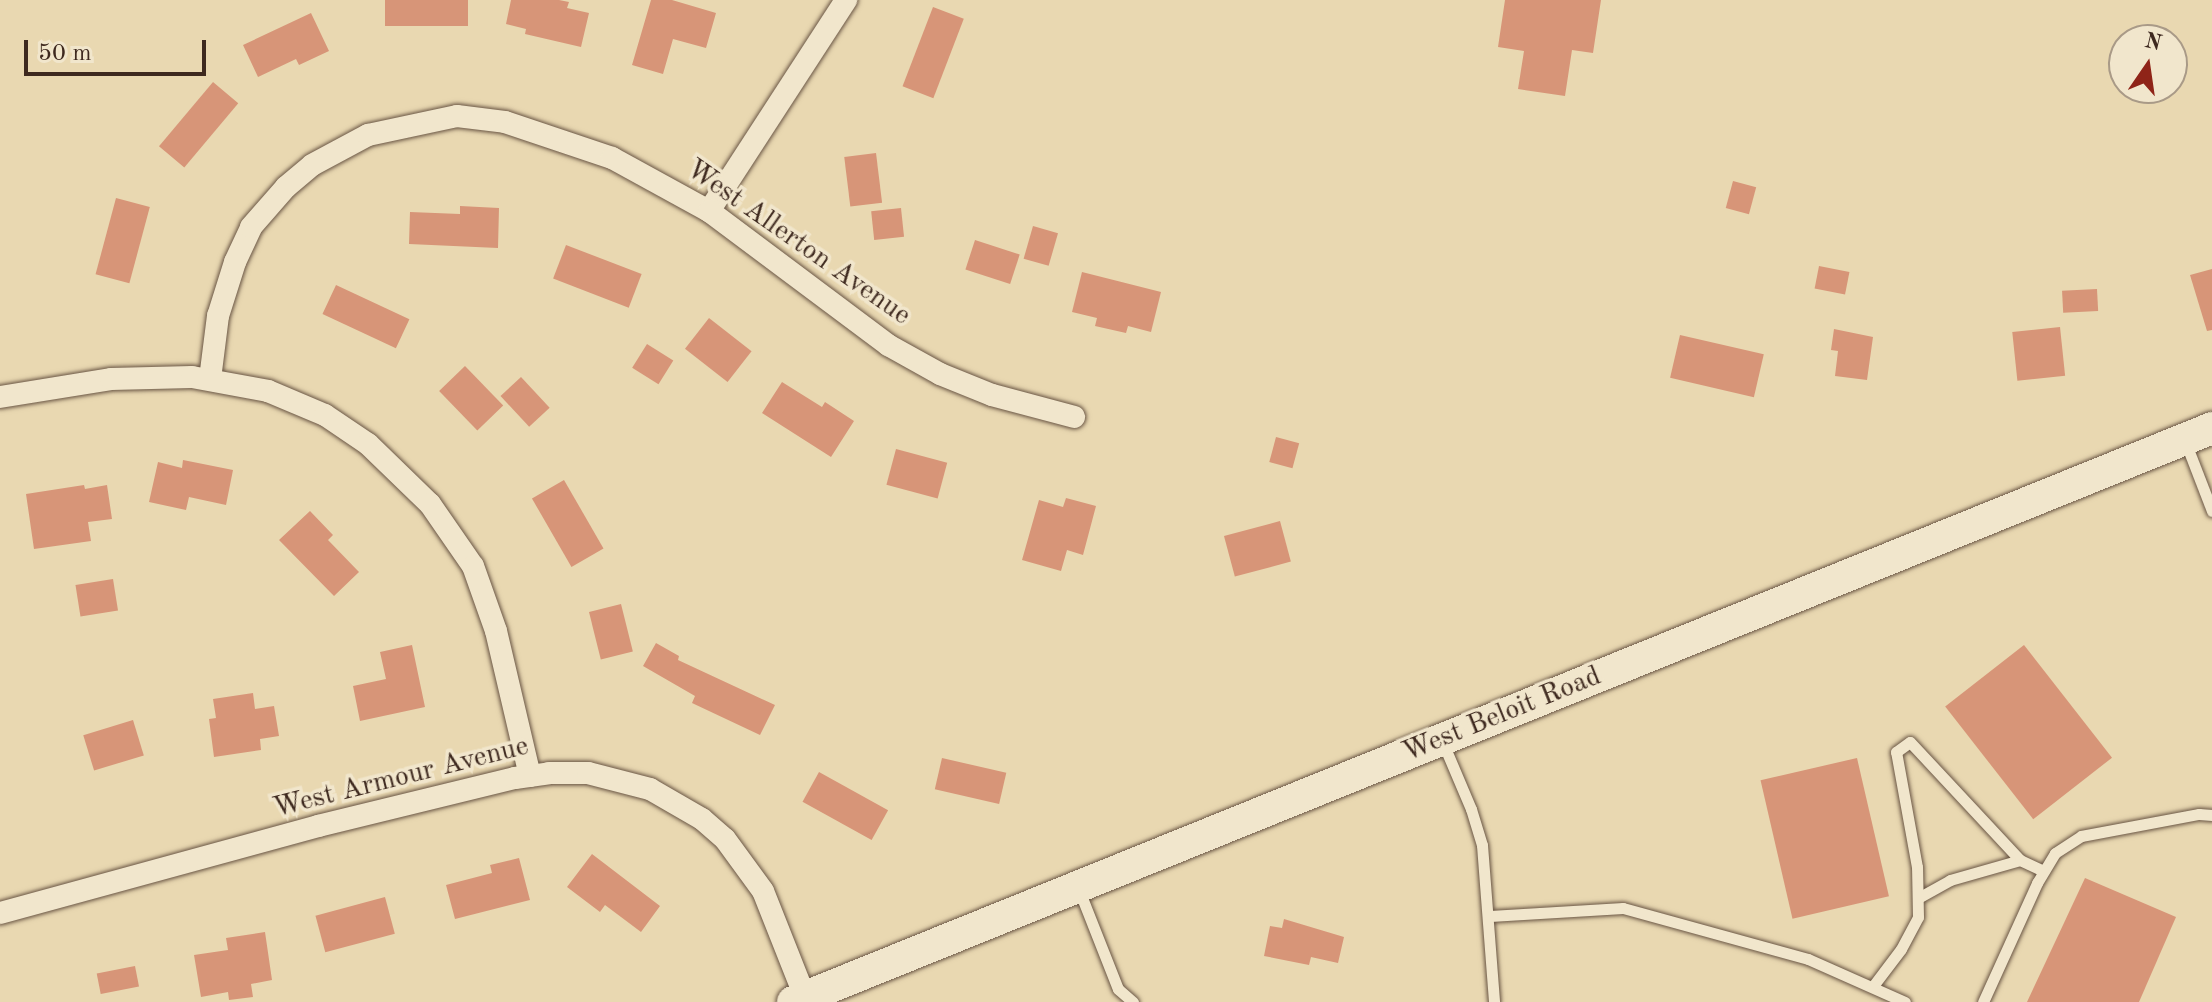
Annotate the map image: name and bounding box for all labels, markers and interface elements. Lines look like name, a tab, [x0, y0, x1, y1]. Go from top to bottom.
scale bar	[28, 24, 210, 74]
north arrow	[2108, 24, 2188, 104]
text: N	[2142, 30, 2164, 55]
text: 50 m	[38, 42, 92, 66]
street label: West Allerton Avenue	[679, 153, 917, 333]
street label: West Beloit Road	[1398, 660, 1606, 770]
street label: West Armour Avenue	[270, 730, 532, 826]

